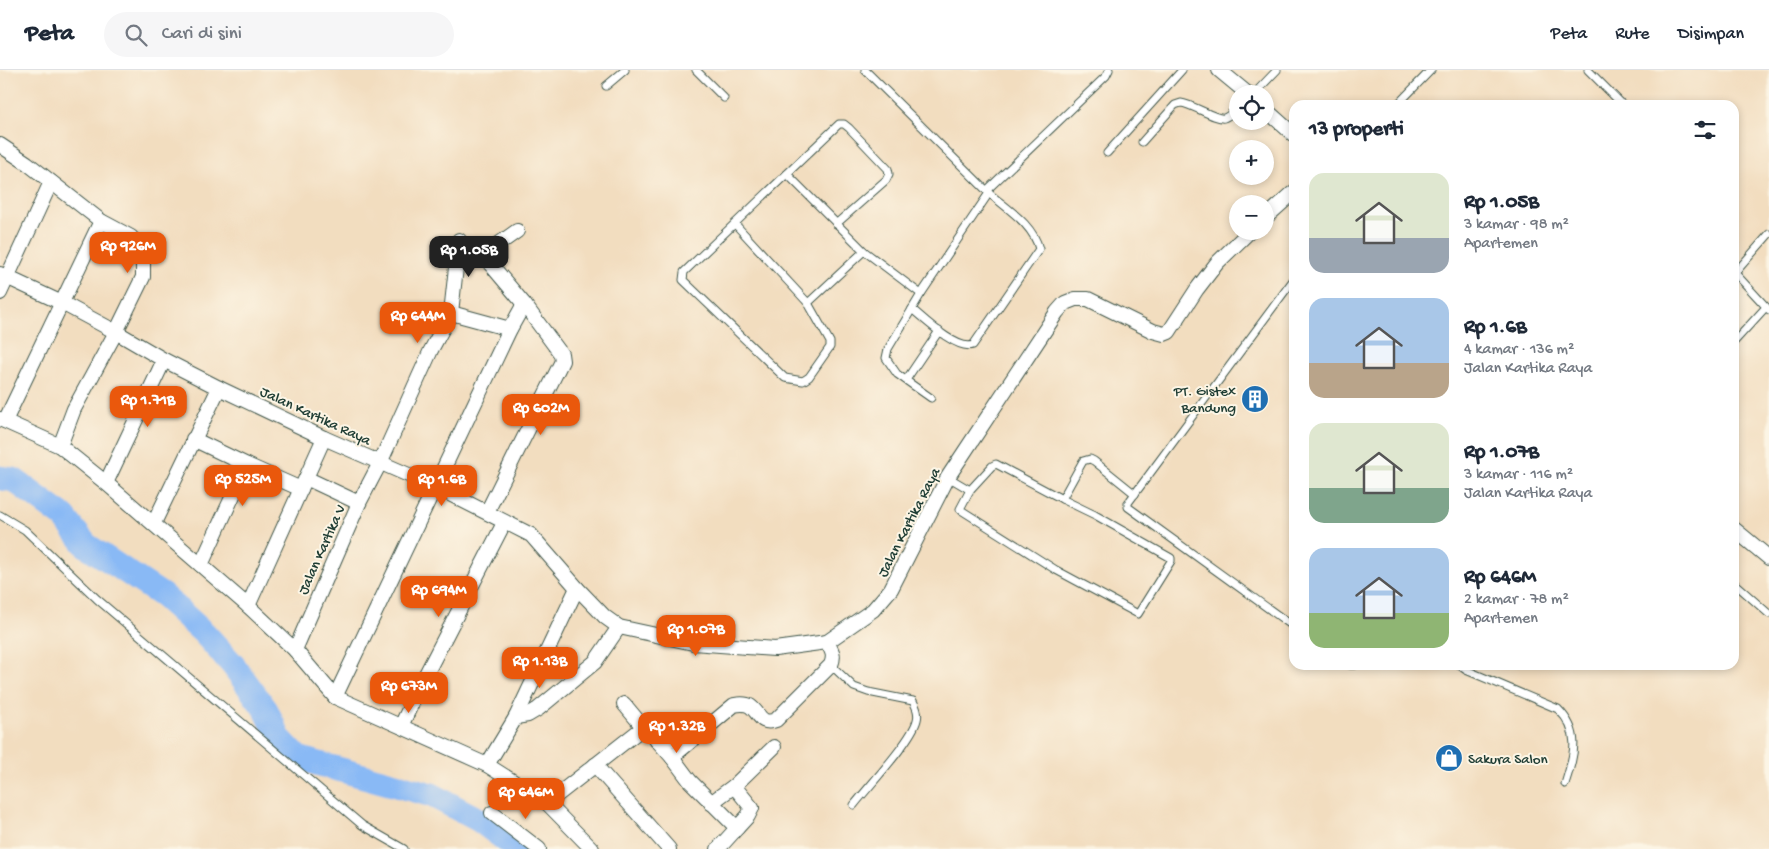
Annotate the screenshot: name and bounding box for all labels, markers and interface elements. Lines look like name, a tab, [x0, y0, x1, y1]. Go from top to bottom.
search box	[104, 12, 454, 57]
text: Peta	[25, 20, 74, 49]
icon: search	[122, 21, 150, 49]
text: Cari di sini	[162, 23, 242, 46]
text: Peta	[1551, 24, 1587, 45]
text: Rute	[1615, 24, 1650, 45]
text: Disimpan	[1678, 24, 1744, 45]
map controls	[1229, 85, 1274, 240]
button: locate	[1229, 85, 1274, 130]
icon: filters	[1691, 116, 1719, 144]
text: 13 properti	[1309, 118, 1404, 143]
button: +	[1229, 140, 1274, 185]
text: Rp 1.05B	[1464, 191, 1539, 216]
icon: home	[1349, 193, 1409, 253]
button: −	[1229, 195, 1274, 240]
text: 3 kamar · 98 m²	[1464, 216, 1569, 235]
pin: Rp 926M	[82, 232, 174, 274]
text: Apartemen	[1464, 235, 1538, 254]
pin: Rp 1.05B	[417, 236, 521, 278]
text: Rp 926M	[100, 238, 156, 257]
text: Rp 1.05B	[440, 242, 498, 261]
pin: Rp 644M	[372, 302, 464, 344]
text: Rp 644M	[391, 308, 445, 327]
text: Rp 1.6B	[1464, 316, 1527, 341]
icon: home	[1349, 318, 1409, 378]
text: 4 kamar · 136 m²	[1464, 341, 1574, 360]
text: Jalan Kartika Raya	[1464, 360, 1592, 379]
street label: Jalan Kartika Raya	[257, 383, 374, 451]
place label: PT. Gistex Bandung	[1173, 383, 1236, 418]
building icon: PT. Gistex Bandung	[1240, 384, 1270, 414]
pin: Rp 1.71B	[96, 386, 200, 428]
text: Rp 1.71B	[121, 392, 175, 411]
pin: Rp 602M	[495, 394, 587, 436]
text: Rp 602M	[513, 400, 569, 419]
text: Rp 1.07B	[1464, 441, 1539, 466]
icon: home	[1349, 443, 1409, 503]
pin: Rp 525M	[197, 464, 289, 507]
pin: Rp 1.6B	[396, 464, 488, 507]
street label: Jalan Kartika Raya	[874, 465, 945, 581]
text: 3 kamar · 116 m²	[1464, 466, 1573, 485]
text: Rp 525M	[215, 471, 271, 490]
text: Rp 1.6B	[418, 471, 466, 490]
text: Jalan Kartika Raya	[1464, 485, 1592, 504]
street label: Jalan Kartika V	[295, 502, 351, 598]
text: Rp 646M	[1464, 566, 1536, 591]
icon: home	[1349, 568, 1409, 628]
pin: Rp 694M	[393, 576, 485, 618]
text: Rp 694M	[412, 582, 466, 601]
text: 2 kamar · 78 m²	[1464, 591, 1569, 610]
text: Apartemen	[1464, 610, 1538, 629]
pin: Rp 1.07B	[644, 614, 748, 657]
text: Rp 1.07B	[667, 621, 725, 640]
pin: Rp 1.13B	[488, 646, 592, 689]
text: Rp 1.13B	[513, 653, 567, 672]
pin: Rp 673M	[363, 672, 455, 714]
text: Rp 673M	[381, 678, 437, 697]
pin: Rp 1.32B	[625, 712, 729, 754]
text: Rp 1.32B	[649, 718, 705, 737]
shop icon: Sakura Salon	[1434, 743, 1464, 773]
place label: Sakura Salon	[1468, 751, 1548, 769]
pin: Rp 646M	[480, 778, 572, 820]
text: Rp 646M	[499, 784, 553, 803]

